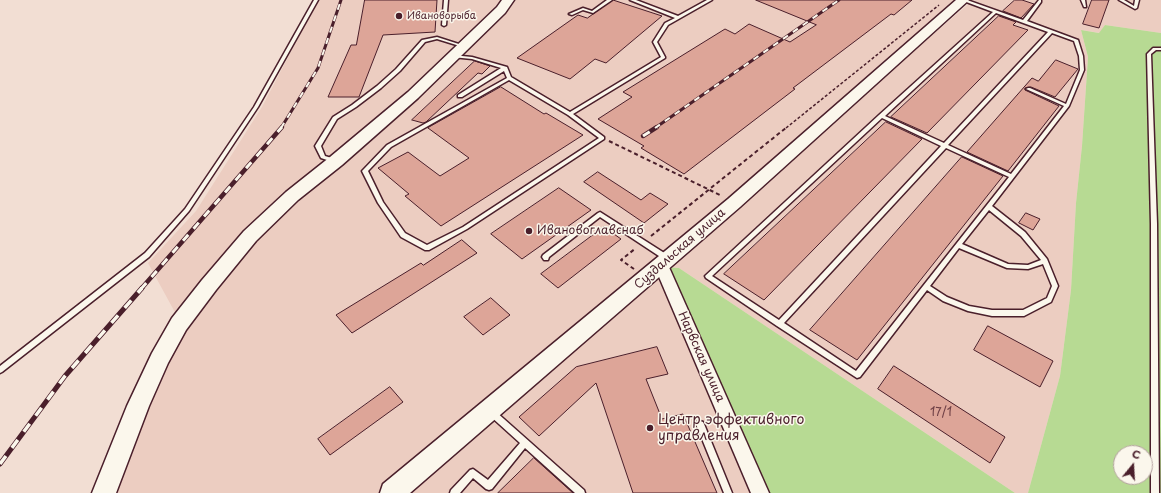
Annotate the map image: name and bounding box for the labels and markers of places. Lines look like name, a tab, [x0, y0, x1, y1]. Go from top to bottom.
place label: Ивановорыба	[407, 10, 476, 22]
marker: Ивановорыба	[394, 11, 404, 21]
place label: Ивановоглавснаб	[537, 224, 643, 238]
marker: Ивановоглавснаб	[524, 226, 534, 236]
place label: Центр эффективного управления	[658, 412, 804, 444]
marker: Центр эффективного управления	[645, 423, 655, 433]

